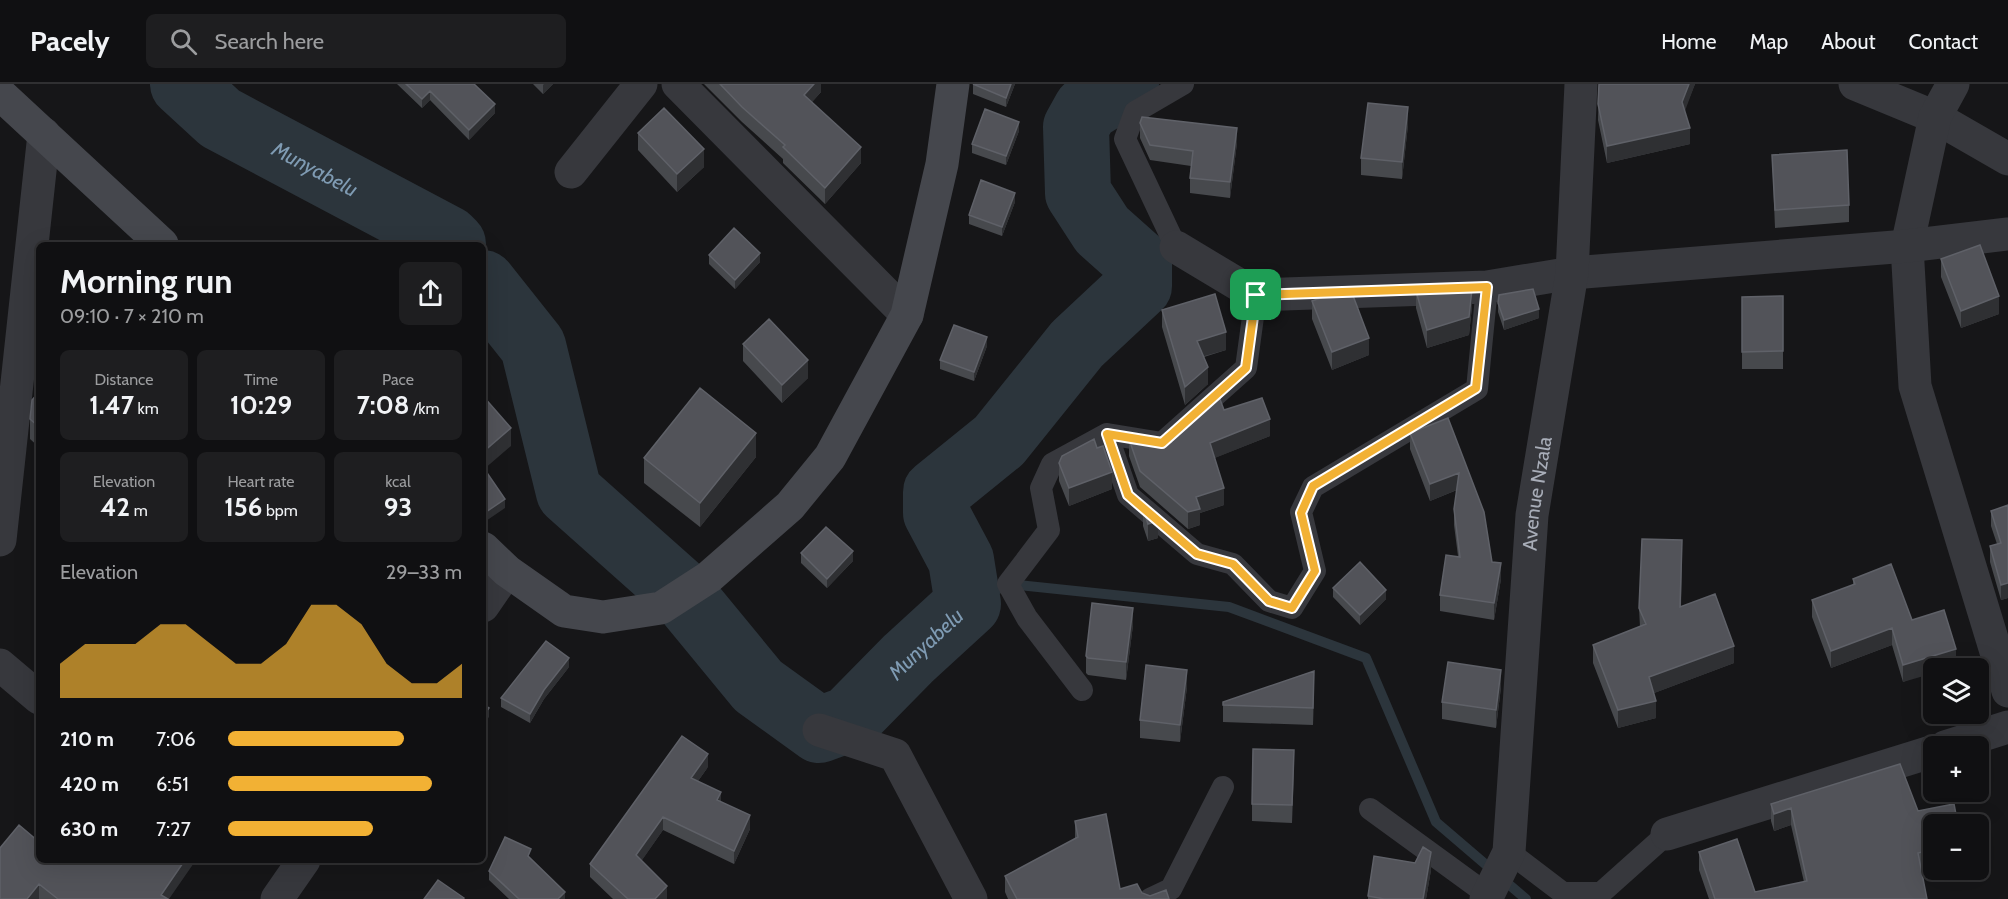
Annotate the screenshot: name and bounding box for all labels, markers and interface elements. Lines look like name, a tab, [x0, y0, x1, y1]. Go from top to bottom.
search box	[146, 14, 566, 68]
text: Pacely	[30, 24, 110, 58]
icon: search	[167, 25, 200, 58]
text: Search here	[215, 28, 324, 55]
text: Home	[1661, 29, 1717, 54]
text: Map	[1750, 29, 1788, 54]
text: About	[1821, 29, 1875, 54]
text: Contact	[1908, 29, 1978, 54]
water label: Munyabelu	[267, 135, 362, 201]
text: Morning run	[60, 261, 232, 301]
button: share	[399, 262, 462, 325]
pin	[1230, 269, 1281, 320]
icon: arrive	[1239, 278, 1272, 311]
text: 09:10 · 7 × 210 m	[60, 304, 204, 328]
text: Distance	[95, 370, 153, 389]
text: Time	[244, 370, 278, 389]
text: Pace	[382, 370, 414, 389]
text: 1.47	[89, 389, 134, 421]
text: 10:29	[230, 389, 292, 421]
text: 7:08	[356, 389, 410, 421]
text: km	[134, 399, 159, 418]
text: /km	[410, 399, 440, 418]
street label: Avenue Nzala	[1518, 434, 1557, 551]
text: Elevation	[93, 472, 155, 491]
text: Heart rate	[228, 472, 294, 491]
text: kcal	[385, 472, 411, 491]
text: 42	[100, 491, 130, 523]
text: 156	[224, 491, 262, 523]
text: 93	[384, 491, 412, 523]
text: m	[130, 501, 148, 520]
text: bpm	[262, 501, 298, 520]
text: Elevation	[60, 560, 138, 584]
text: 29–33 m	[386, 560, 462, 584]
water label: Munyabelu	[882, 603, 968, 685]
map controls	[1923, 658, 1989, 880]
button: layers	[1923, 658, 1989, 724]
text: 210 m	[60, 727, 114, 751]
text: 7:06	[156, 727, 196, 751]
button: +	[1923, 736, 1989, 802]
text: 420 m	[60, 772, 119, 796]
text: 6:51	[156, 772, 189, 796]
button: −	[1923, 814, 1989, 880]
text: 630 m	[60, 817, 118, 841]
text: 7:27	[156, 817, 191, 841]

